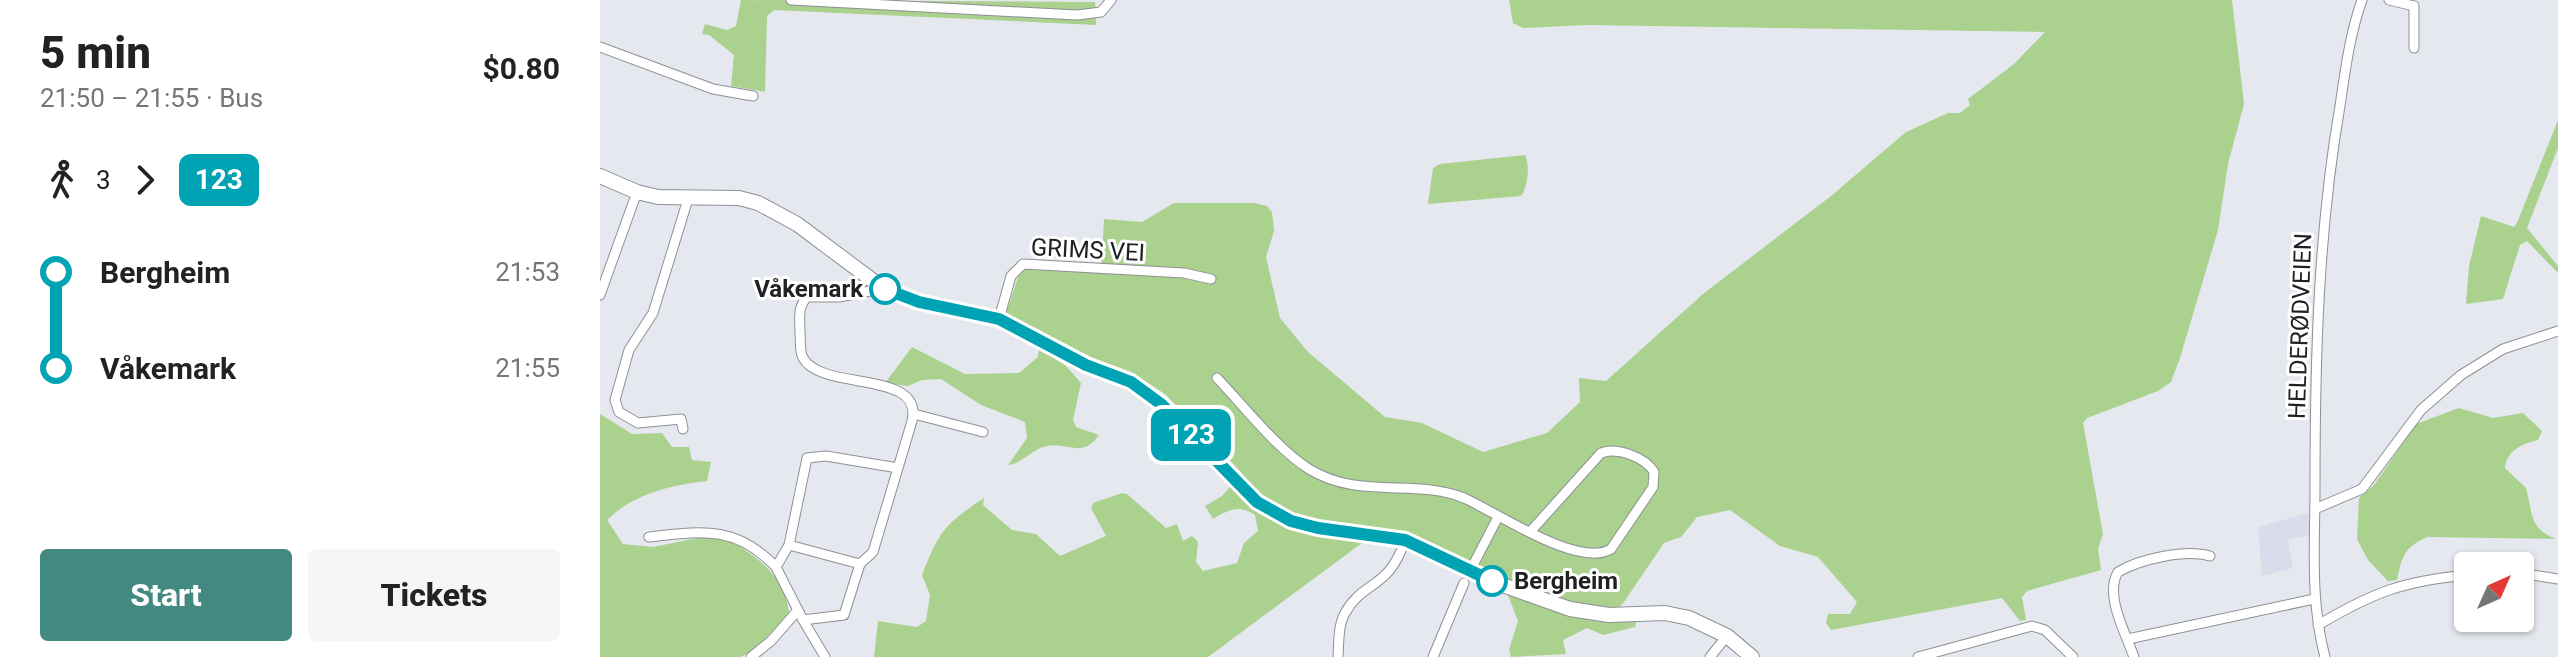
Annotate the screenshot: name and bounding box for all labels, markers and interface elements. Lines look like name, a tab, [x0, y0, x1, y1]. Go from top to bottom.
text: 5 min	[40, 27, 151, 79]
text: $0.80	[482, 51, 560, 86]
text: 21:50 – 21:55 · Bus	[40, 83, 263, 113]
icon: walk	[40, 158, 84, 202]
icon: forward	[123, 158, 167, 202]
text: 123	[195, 163, 243, 196]
text: 3	[96, 165, 111, 195]
street label: GRIMS VEI	[1030, 233, 1146, 267]
street label: HELDERØDVEIEN	[2283, 233, 2317, 419]
text: Bergheim	[100, 255, 230, 290]
text: 21:53	[495, 257, 560, 287]
marker: Våkemark	[870, 274, 900, 304]
place label: Våkemark	[754, 275, 864, 303]
text: Våkemark	[100, 351, 236, 386]
text: 21:55	[495, 353, 560, 383]
line badge: 123	[1145, 409, 1237, 461]
text: 123	[1167, 418, 1215, 451]
button: Start	[40, 549, 292, 641]
button: Tickets	[308, 549, 560, 641]
north arrow	[2454, 552, 2534, 632]
map controls	[2454, 552, 2534, 632]
marker: Bergheim	[1477, 566, 1507, 596]
place label: Bergheim	[1514, 567, 1618, 595]

